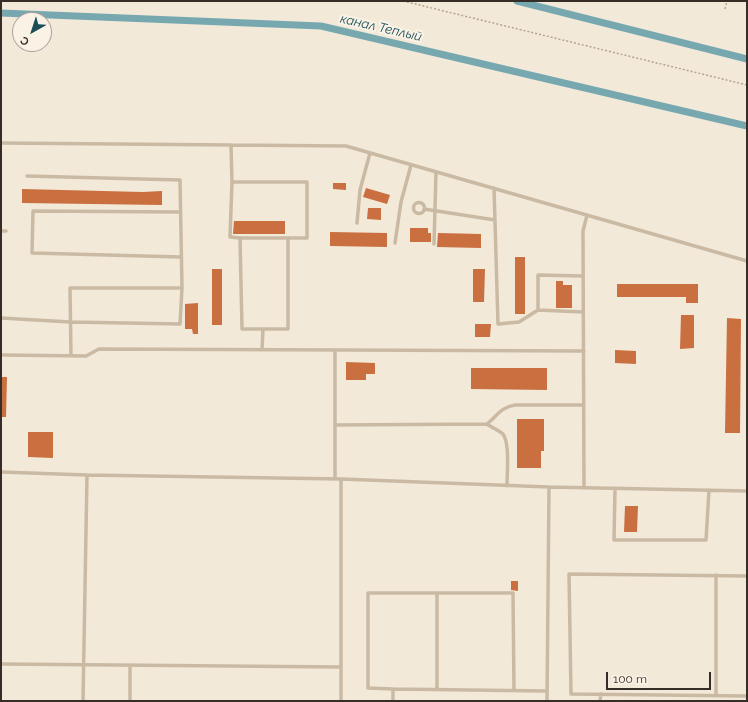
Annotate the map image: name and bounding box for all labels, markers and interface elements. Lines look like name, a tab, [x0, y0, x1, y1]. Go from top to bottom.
water label: канал Теплый	[339, 11, 423, 45]
north arrow	[12, 12, 52, 52]
text: С	[18, 34, 32, 48]
scale bar	[608, 664, 713, 690]
text: 100 m	[613, 672, 647, 686]

